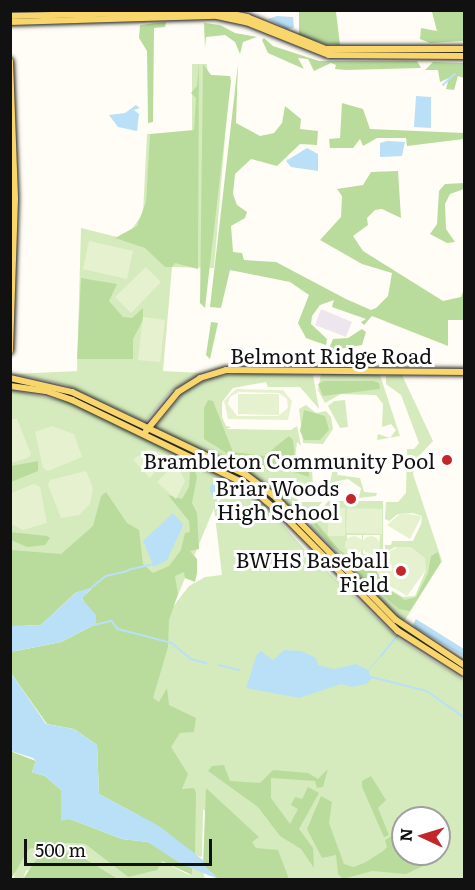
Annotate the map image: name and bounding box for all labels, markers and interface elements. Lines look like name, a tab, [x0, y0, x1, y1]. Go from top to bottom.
street label: Belmont Ridge Road	[230, 342, 432, 368]
place label: Brambleton Community Pool	[143, 447, 435, 473]
marker: Brambleton Community Pool	[440, 453, 454, 467]
place label: Briar Woods High School	[215, 474, 339, 524]
marker: Briar Woods High School	[344, 492, 358, 506]
place label: BWHS Baseball Field	[235, 546, 389, 596]
marker: BWHS Baseball Field	[394, 564, 408, 578]
north arrow	[391, 806, 451, 866]
scale bar	[27, 827, 214, 865]
text: N	[393, 827, 417, 842]
text: 500 m	[35, 836, 86, 863]

